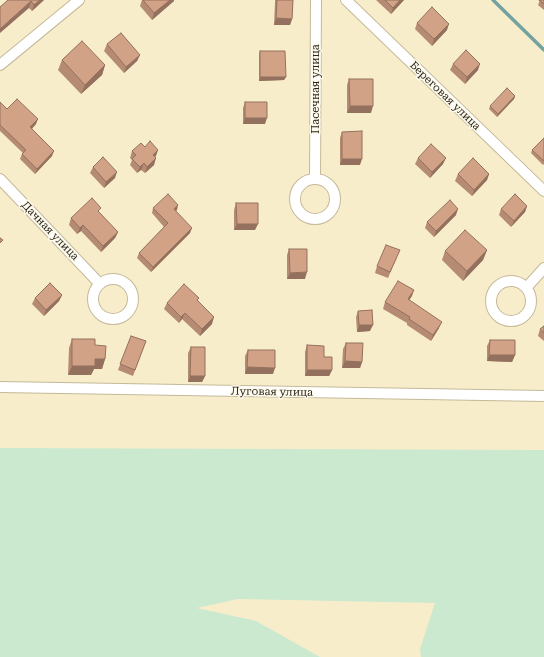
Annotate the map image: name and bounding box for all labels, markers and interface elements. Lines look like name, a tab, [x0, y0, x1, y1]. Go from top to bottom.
street label: Пасечная улица	[309, 44, 323, 134]
street label: Береговая улица	[407, 59, 483, 133]
street label: Дачная улица	[19, 199, 81, 263]
street label: Луговая улица	[231, 385, 313, 399]

